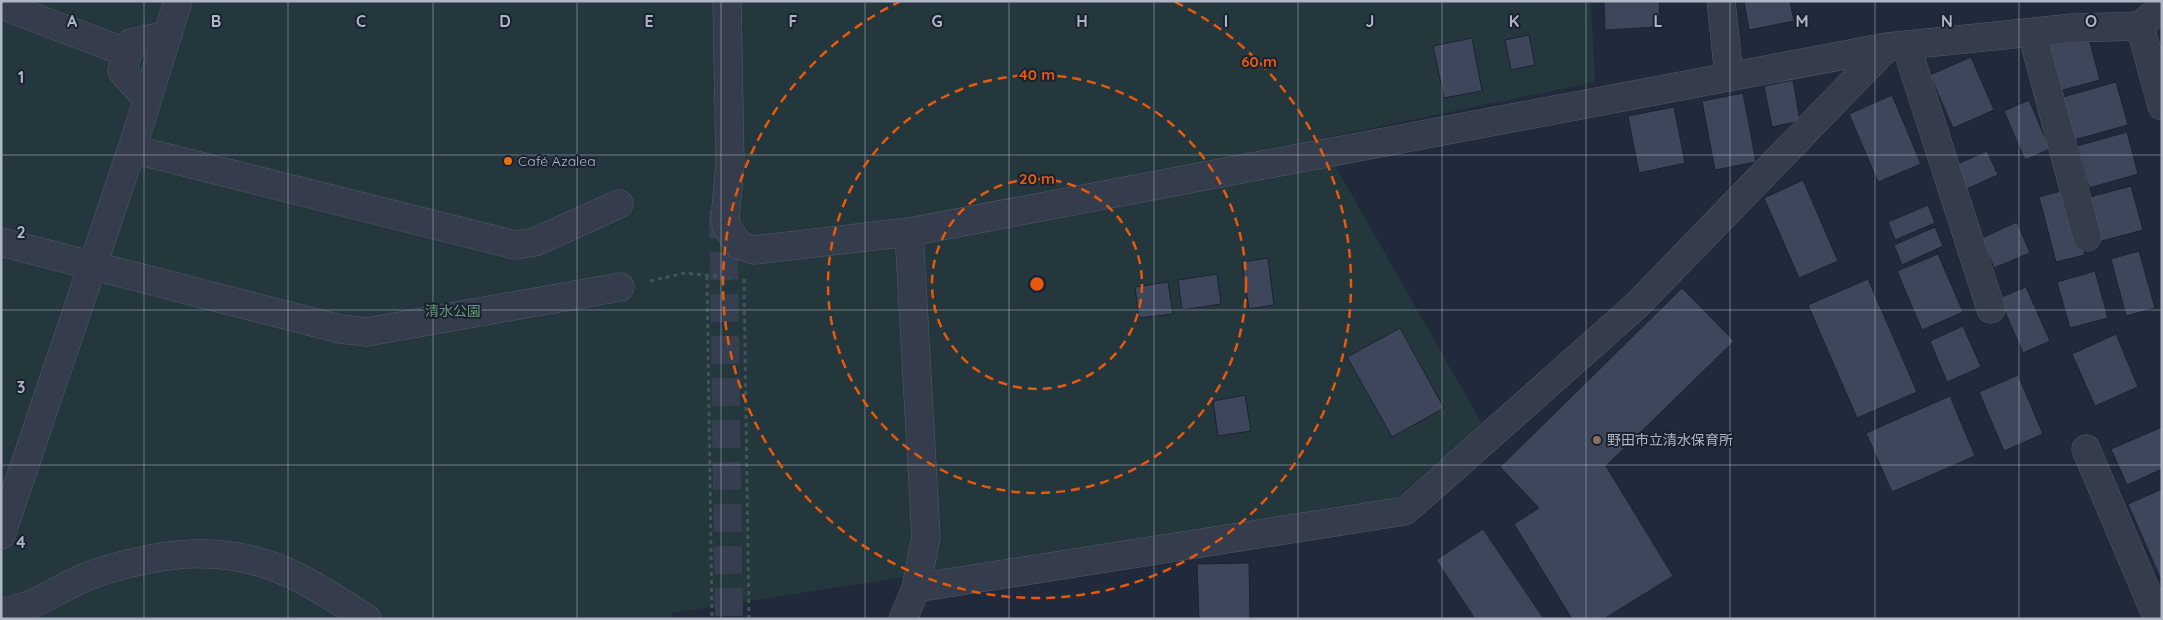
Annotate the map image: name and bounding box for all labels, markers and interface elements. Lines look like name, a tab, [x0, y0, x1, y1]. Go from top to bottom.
text: A	[67, 11, 78, 31]
text: B	[211, 11, 221, 31]
text: C	[356, 11, 366, 31]
text: D	[499, 11, 511, 31]
text: E	[644, 11, 654, 31]
text: F	[789, 11, 798, 31]
text: G	[931, 11, 943, 31]
text: H	[1076, 11, 1088, 31]
text: I	[1224, 11, 1228, 31]
text: J	[1366, 11, 1374, 31]
text: K	[1509, 11, 1519, 31]
text: L	[1654, 11, 1663, 31]
text: M	[1795, 11, 1809, 31]
text: N	[1941, 11, 1953, 31]
text: O	[2085, 11, 2097, 31]
text: 60 m	[1241, 52, 1277, 71]
text: 40 m	[1019, 65, 1055, 84]
text: 1	[18, 67, 24, 87]
place label: Café Azalea	[518, 152, 596, 170]
marker: Café Azalea	[502, 155, 514, 167]
text: 20 m	[1019, 169, 1055, 188]
text: 2	[16, 222, 26, 242]
centre of rings	[1028, 275, 1046, 293]
park label: 清水公園	[425, 302, 481, 320]
text: 3	[17, 377, 25, 397]
place label: 野田市立清水保育所	[1607, 431, 1733, 449]
marker: 野田市立清水保育所	[1591, 434, 1603, 446]
text: 4	[16, 532, 26, 552]

